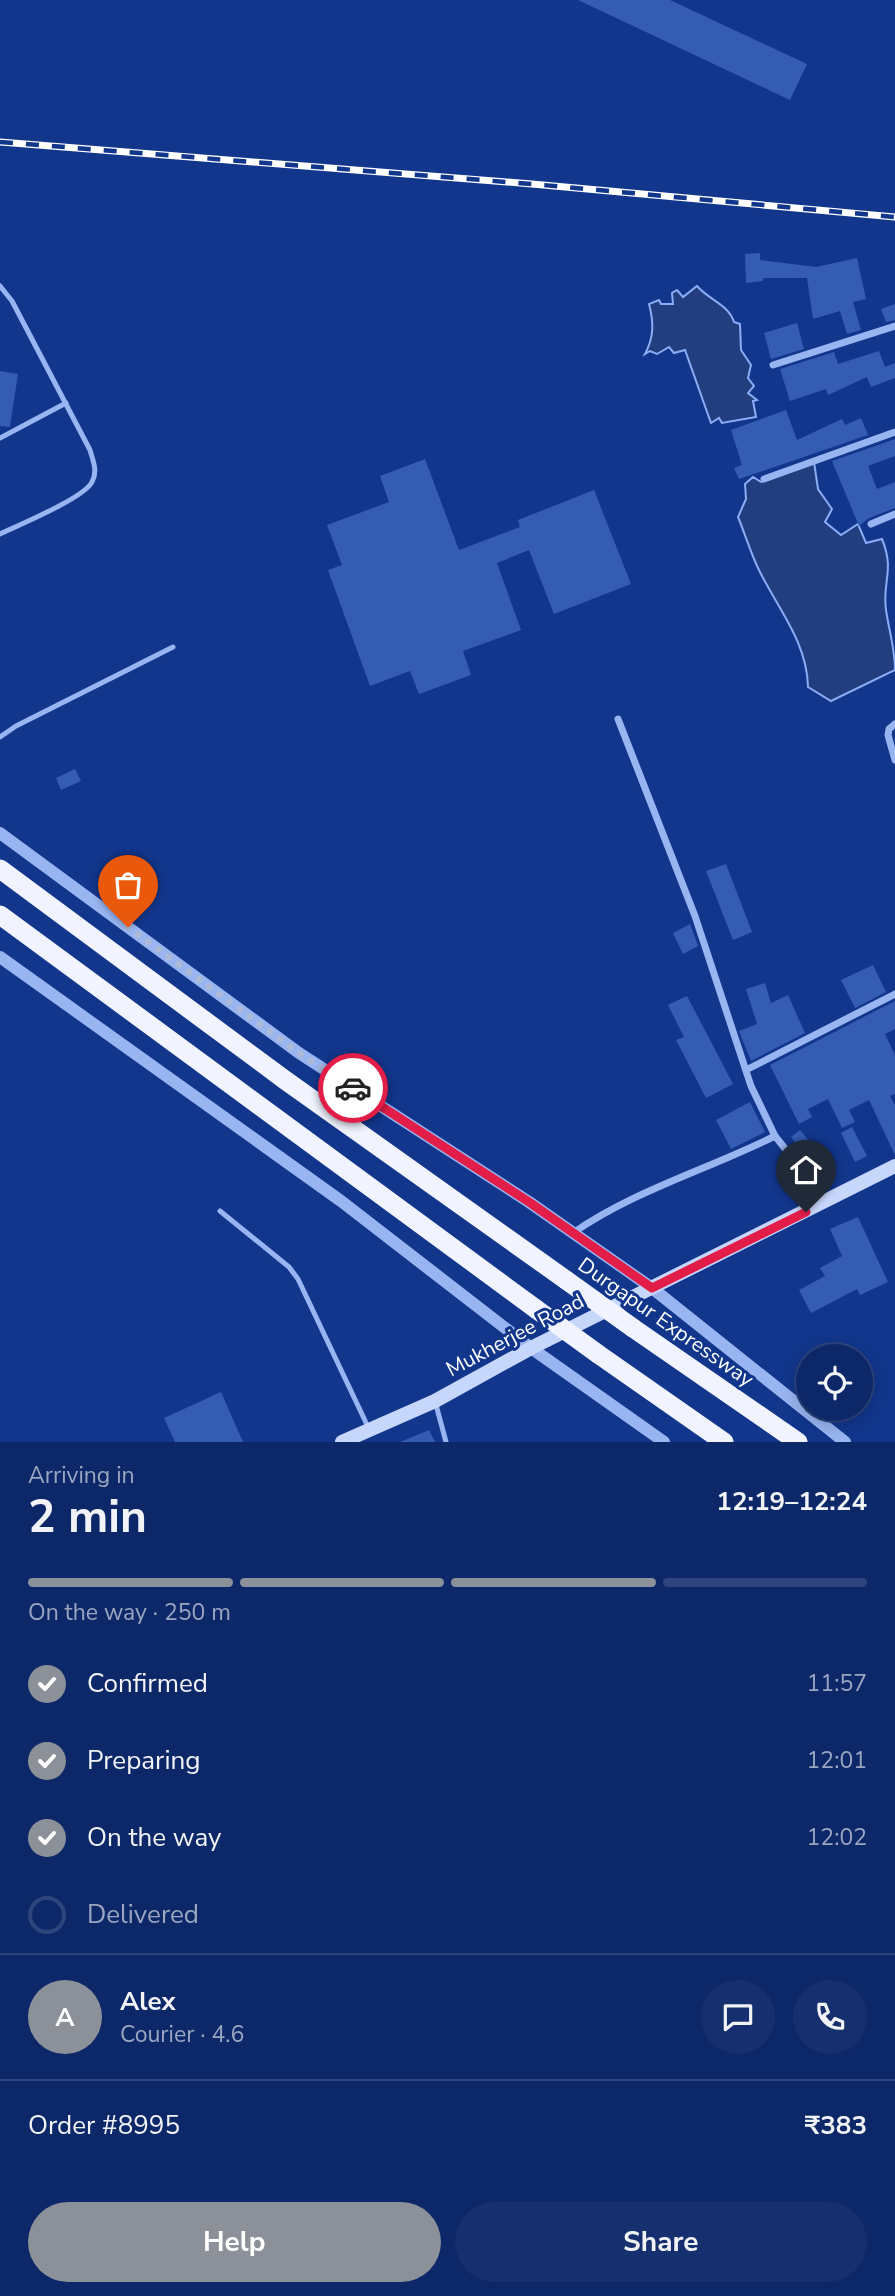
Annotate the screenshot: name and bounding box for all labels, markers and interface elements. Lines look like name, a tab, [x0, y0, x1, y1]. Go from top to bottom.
pin	[98, 855, 158, 927]
icon: bag	[109, 866, 147, 904]
courier	[318, 1053, 388, 1123]
icon: car	[334, 1069, 372, 1107]
pin	[776, 1140, 836, 1212]
icon: home	[787, 1151, 825, 1189]
street label: Durgapur Expressway	[573, 1251, 760, 1393]
street label: Mukherjee Road	[441, 1287, 589, 1383]
map controls	[796, 1344, 873, 1421]
button: locate	[796, 1344, 873, 1421]
text: Arriving in	[28, 1460, 135, 1491]
text: 12:19–12:24	[716, 1484, 867, 1519]
text: 2 min	[28, 1485, 147, 1548]
text: On the way · 250 m	[28, 1597, 231, 1628]
icon: check	[28, 1665, 66, 1703]
text: Confirmed	[87, 1666, 208, 1701]
text: 11:57	[807, 1668, 867, 1699]
icon: check	[28, 1742, 66, 1780]
text: Preparing	[87, 1743, 200, 1778]
text: 12:01	[807, 1745, 867, 1776]
icon: check	[28, 1819, 66, 1857]
text: On the way	[87, 1820, 221, 1855]
text: 12:02	[807, 1822, 867, 1853]
text: Delivered	[87, 1897, 199, 1932]
button: chat	[701, 1980, 775, 2054]
button: phone	[793, 1980, 867, 2054]
text: Alex	[120, 1984, 176, 2019]
text: A	[55, 2000, 75, 2035]
text: Courier · 4.6	[120, 2019, 244, 2050]
text: Order #8995	[28, 2108, 180, 2143]
text: ₹383	[805, 2108, 867, 2143]
button: Help	[28, 2202, 441, 2282]
button: Share	[455, 2202, 867, 2282]

